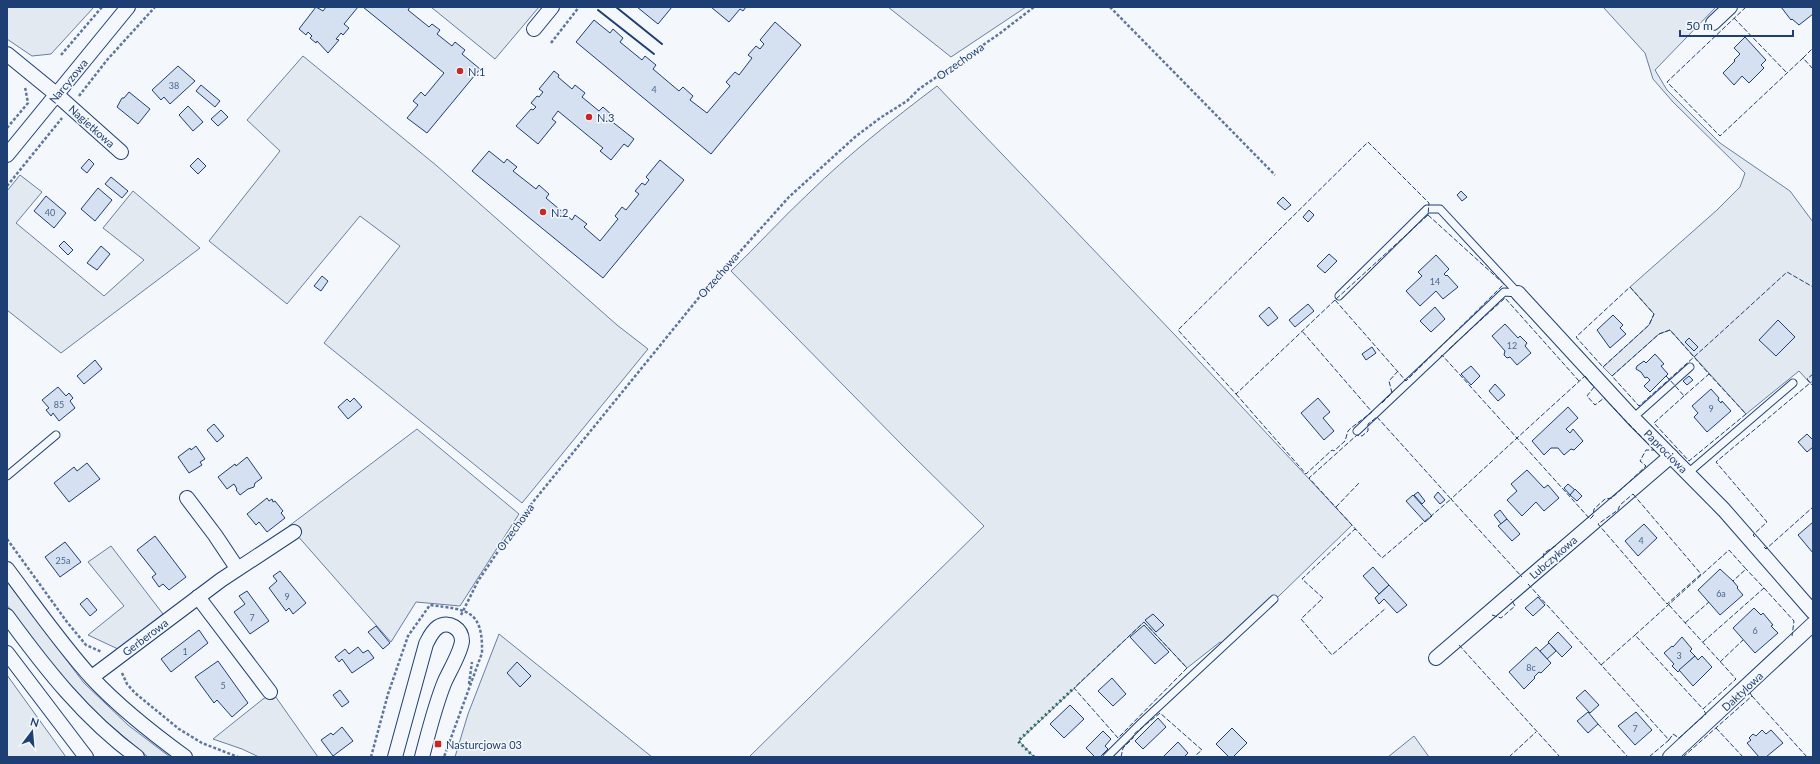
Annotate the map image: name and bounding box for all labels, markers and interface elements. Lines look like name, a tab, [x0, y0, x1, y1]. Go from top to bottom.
scale bar	[1680, 12, 1793, 38]
text: 50 m	[1686, 18, 1713, 33]
street label: Orzechowa	[934, 40, 986, 82]
street label: Narcyzowa	[46, 56, 90, 106]
place label: N.1	[468, 65, 485, 78]
marker: N.1	[455, 66, 465, 76]
house number: 38	[169, 80, 179, 91]
house number: 4	[651, 84, 657, 95]
street label: Nagietkowa	[66, 102, 118, 150]
place label: N.3	[597, 111, 614, 124]
marker: N.3	[584, 112, 594, 122]
place label: N.2	[551, 206, 568, 219]
house number: 40	[45, 207, 55, 218]
marker: N.2	[538, 207, 548, 217]
street label: Orzechowa	[695, 250, 741, 300]
house number: 14	[1430, 276, 1440, 287]
house number: 12	[1507, 340, 1517, 351]
house number: 85	[54, 399, 64, 410]
house number: 9	[1708, 403, 1714, 414]
street label: Paprociowa	[1642, 427, 1690, 475]
street label: Orzechowa	[494, 501, 536, 553]
street label: Lubczykowa	[1526, 533, 1580, 581]
house number: 4	[1638, 535, 1644, 546]
house number: 25a	[56, 555, 70, 566]
house number: 6a	[1716, 588, 1726, 599]
house number: 9	[284, 591, 290, 602]
house number: 7	[249, 612, 255, 623]
street label: Gerberowa	[120, 616, 170, 658]
house number: 6	[1752, 625, 1758, 636]
house number: 1	[182, 646, 188, 657]
house number: 3	[1676, 650, 1682, 661]
house number: 8c	[1526, 662, 1536, 673]
street label: Daktylowa	[1719, 669, 1765, 713]
house number: 5	[220, 680, 226, 691]
north arrow	[12, 712, 52, 752]
text: N	[29, 714, 41, 729]
house number: 7	[1632, 723, 1638, 734]
place label: Nasturcjowa 03	[446, 738, 522, 751]
marker: Nasturcjowa 03	[433, 739, 443, 749]

